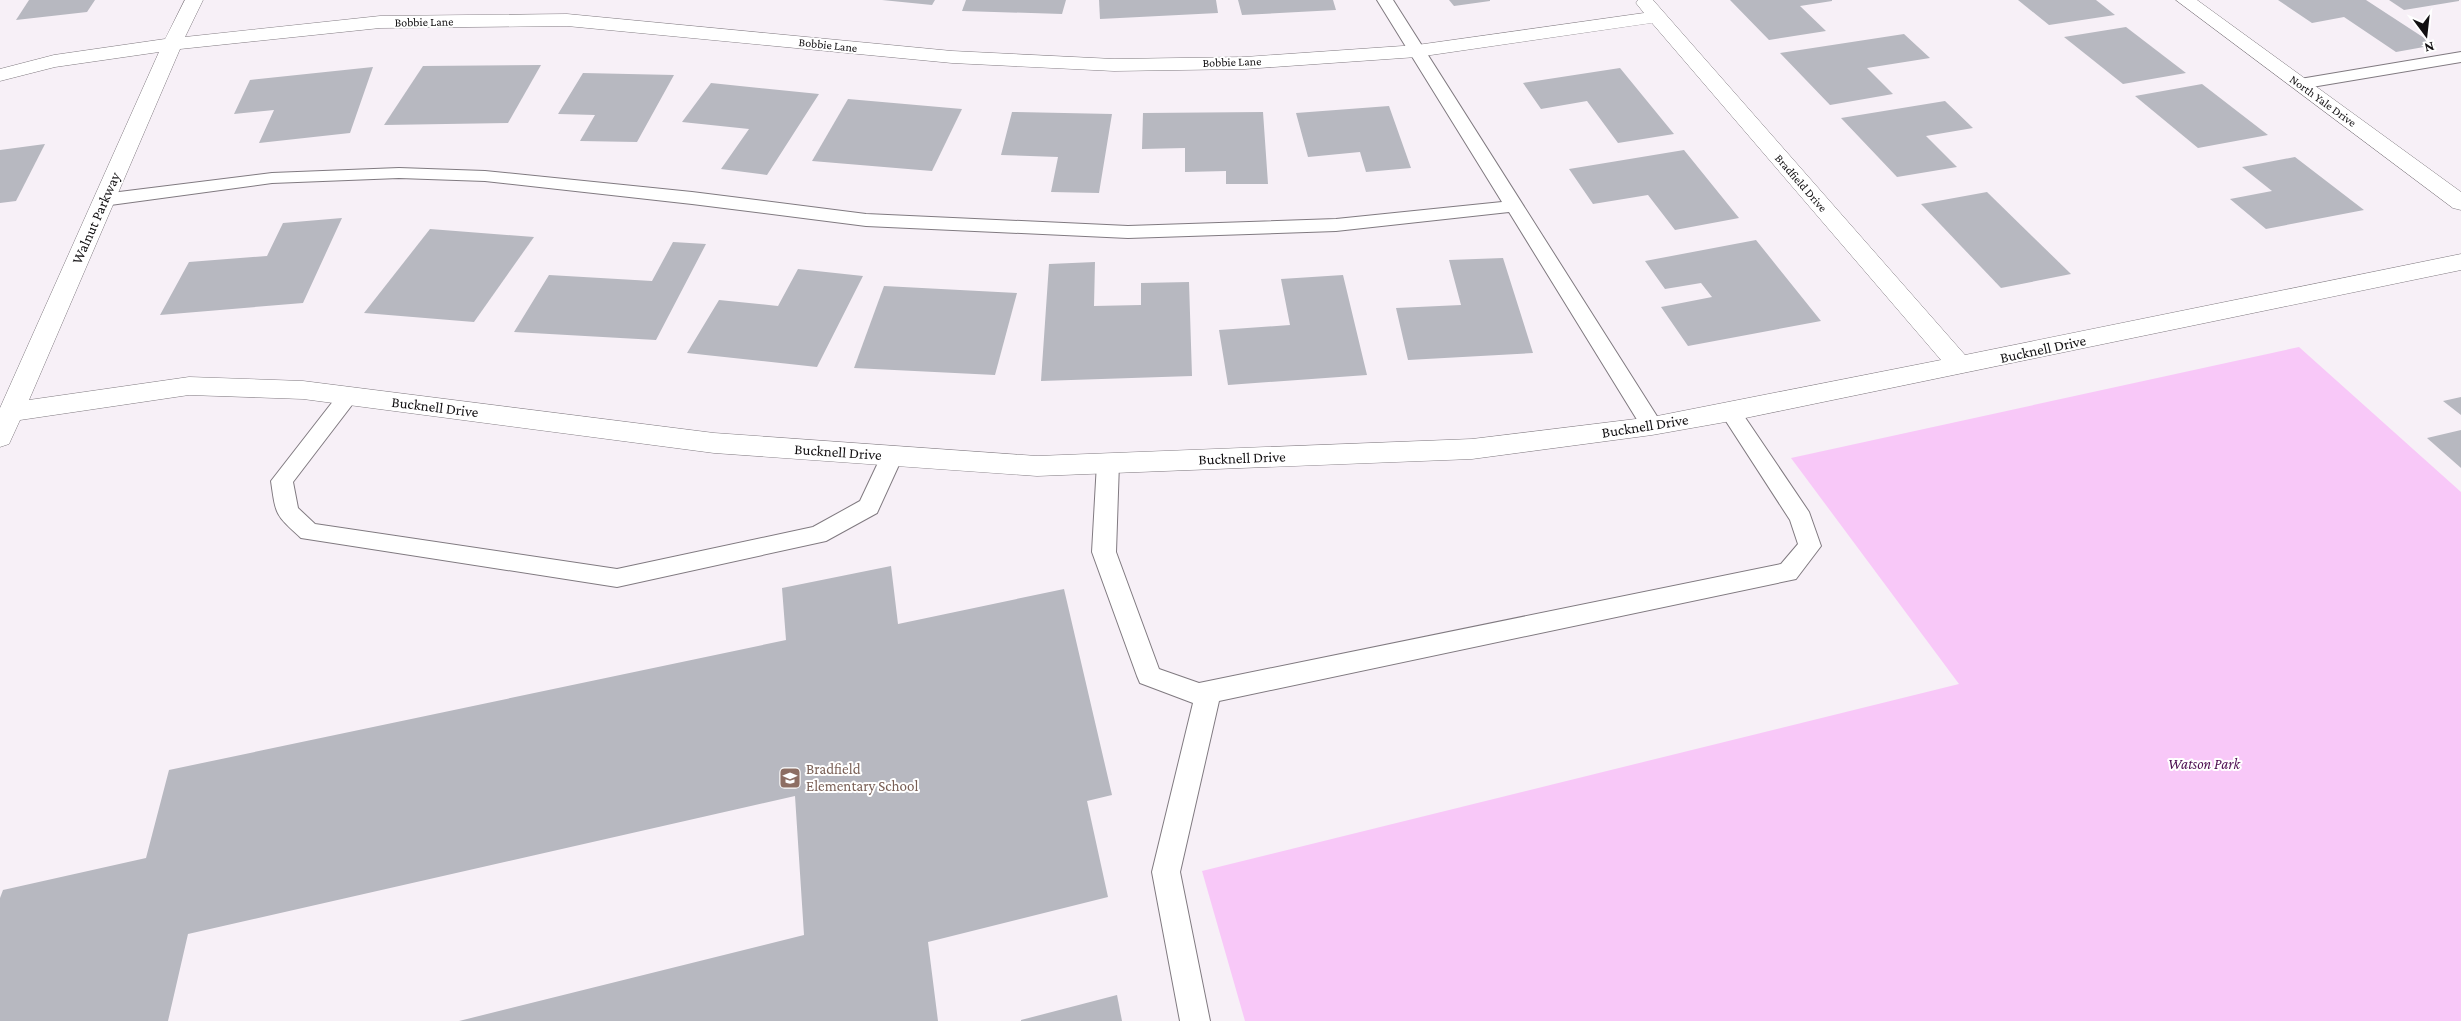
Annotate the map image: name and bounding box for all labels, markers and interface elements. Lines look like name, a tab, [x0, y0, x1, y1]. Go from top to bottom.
north arrow	[2401, 10, 2451, 60]
street label: Bobbie Lane	[394, 14, 454, 30]
street label: Bobbie Lane	[798, 35, 858, 55]
text: N	[2422, 39, 2436, 57]
street label: Bobbie Lane	[1202, 54, 1262, 70]
street label: North Yale Drive	[2287, 72, 2359, 130]
street label: Bradfield Drive	[1772, 151, 1830, 215]
street label: Walnut Parkway	[69, 170, 124, 267]
street label: Bucknell Drive	[1999, 332, 2088, 366]
street label: Bucknell Drive	[391, 394, 480, 420]
street label: Bucknell Drive	[1601, 411, 1690, 441]
street label: Bucknell Drive	[794, 441, 883, 463]
street label: Bucknell Drive	[1198, 448, 1286, 468]
park label: Watson Park	[2168, 756, 2241, 772]
place label: Bradfield Elementary School	[806, 761, 918, 795]
school or university icon: Bradfield Elementary School	[778, 766, 802, 790]

